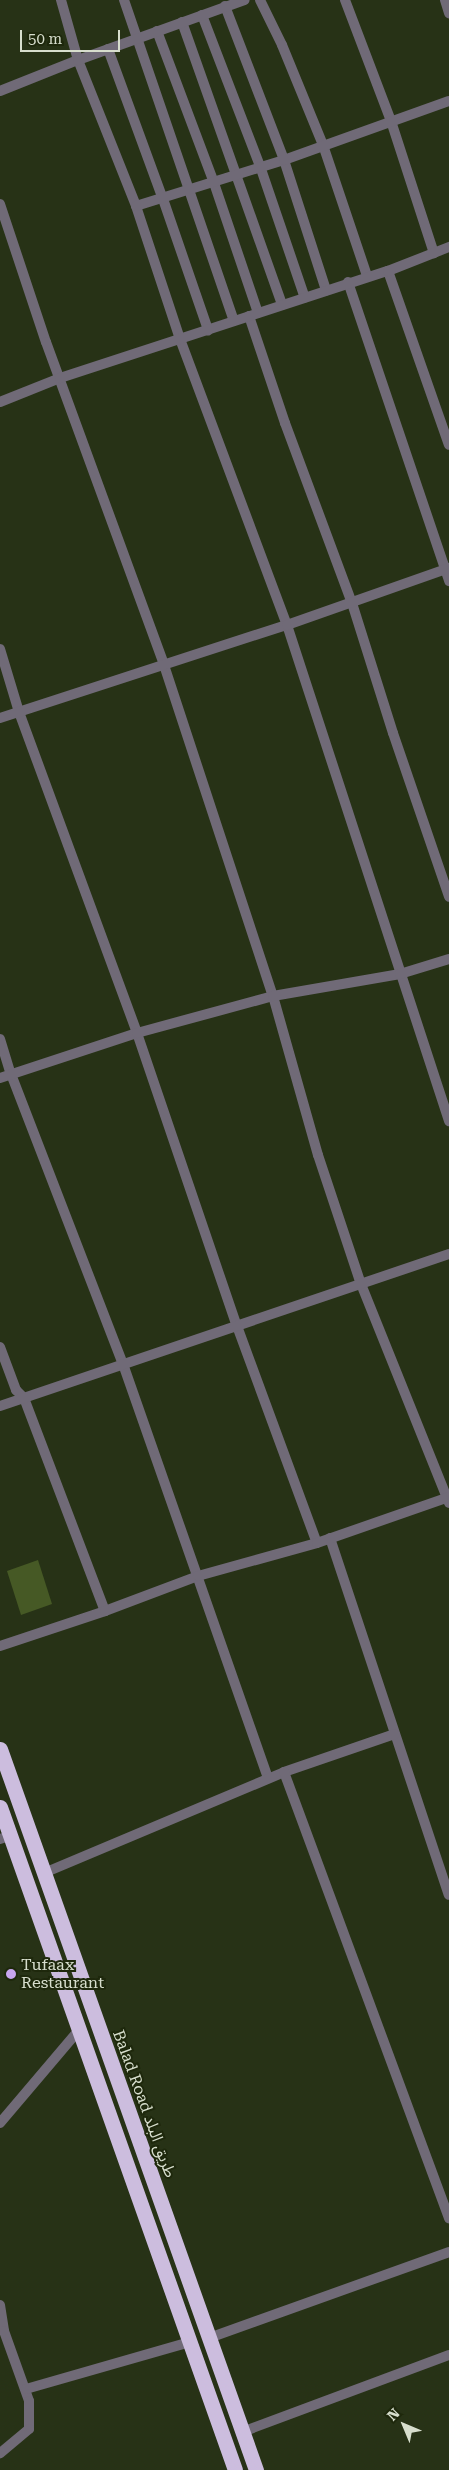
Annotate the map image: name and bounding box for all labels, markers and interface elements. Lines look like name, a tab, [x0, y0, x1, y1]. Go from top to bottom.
scale bar	[22, 20, 122, 52]
text: 50 m	[28, 30, 62, 48]
place label: Tufaax Restaurant	[21, 1955, 104, 1993]
marker: Tufaax Restaurant	[5, 1968, 17, 1980]
street label: Balad Road طريق البلد	[108, 2028, 180, 2180]
north arrow	[379, 2400, 429, 2450]
text: N	[384, 2405, 403, 2424]

